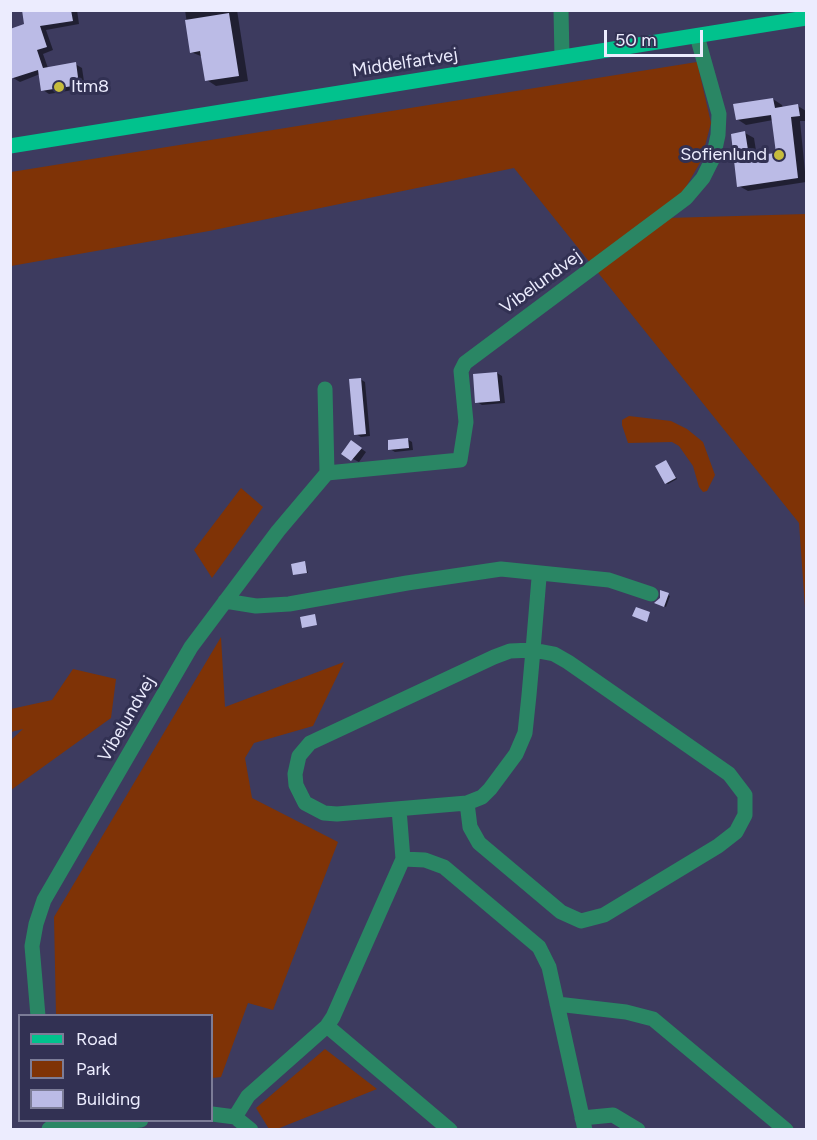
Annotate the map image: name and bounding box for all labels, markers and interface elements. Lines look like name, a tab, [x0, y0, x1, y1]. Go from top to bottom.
scale bar	[607, 18, 706, 56]
text: 50 m	[615, 29, 657, 51]
street label: Middelfartvej	[351, 44, 459, 82]
place label: Itm8	[71, 76, 109, 98]
marker: Itm8	[52, 80, 66, 94]
place label: Sofienlund	[680, 144, 767, 166]
marker: Sofienlund	[772, 148, 786, 162]
street label: Vibelundvej	[496, 245, 586, 319]
street label: Vibelundvej	[94, 672, 160, 766]
legend	[18, 1014, 213, 1122]
text: Road	[76, 1028, 117, 1050]
text: Park	[76, 1058, 110, 1080]
text: Building	[76, 1088, 141, 1110]

